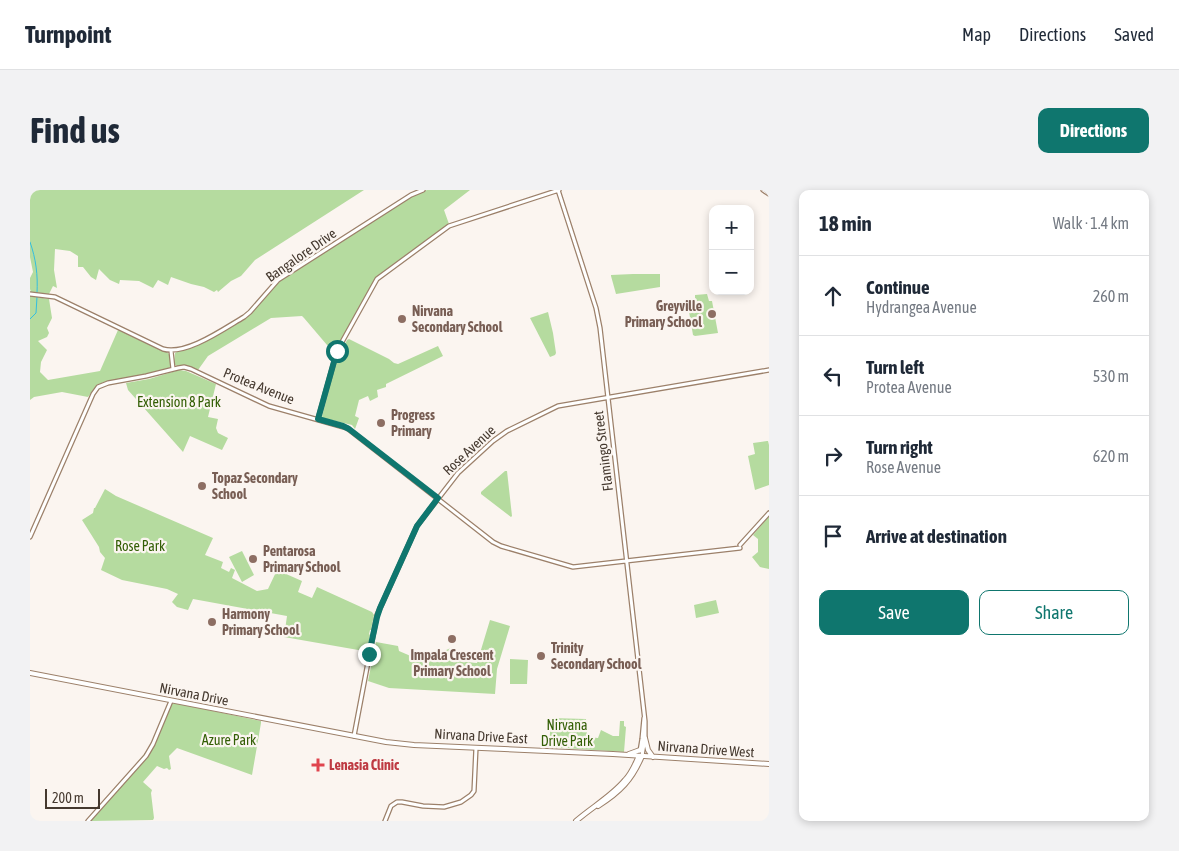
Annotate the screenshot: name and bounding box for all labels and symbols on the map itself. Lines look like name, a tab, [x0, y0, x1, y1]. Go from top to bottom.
street label: Bangalore Drive	[263, 225, 339, 285]
place label: Greyville Primary School	[625, 298, 702, 330]
place label: Nirvana Secondary School	[412, 303, 503, 335]
marker: Greyville Primary School	[706, 308, 718, 320]
marker: Nirvana Secondary School	[396, 313, 408, 325]
route start	[326, 340, 349, 363]
street label: Protea Avenue	[221, 365, 297, 407]
park label: Extension 8 Park	[137, 394, 221, 410]
place label: Progress Primary	[391, 407, 435, 439]
street label: Flamingo Street	[590, 410, 616, 492]
marker: Progress Primary	[375, 417, 387, 429]
street label: Rose Avenue	[440, 422, 498, 478]
place label: Topaz Secondary School	[212, 470, 298, 502]
marker: Topaz Secondary School	[196, 480, 208, 492]
park label: Rose Park	[115, 538, 165, 554]
place label: Pentarosa Primary School	[263, 543, 341, 575]
marker: Pentarosa Primary School	[247, 553, 259, 565]
place label: Harmony Primary School	[222, 606, 300, 638]
marker: Harmony Primary School	[206, 616, 218, 628]
marker: Impala Crescent Primary School	[446, 633, 458, 645]
place label: Trinity Secondary School	[551, 640, 642, 672]
route end	[358, 643, 381, 666]
place label: Impala Crescent Primary School	[410, 647, 494, 679]
marker: Trinity Secondary School	[535, 650, 547, 662]
street label: Nirvana Drive	[158, 679, 230, 709]
park label: Nirvana Drive Park	[541, 717, 593, 749]
street label: Nirvana Drive East	[434, 726, 528, 746]
park label: Azure Park	[202, 732, 256, 748]
street label: Nirvana Drive West	[657, 738, 755, 760]
place label: Lenasia Clinic	[329, 757, 400, 773]
marker: Lenasia Clinic	[311, 758, 325, 772]
scale bar	[45, 786, 100, 809]

